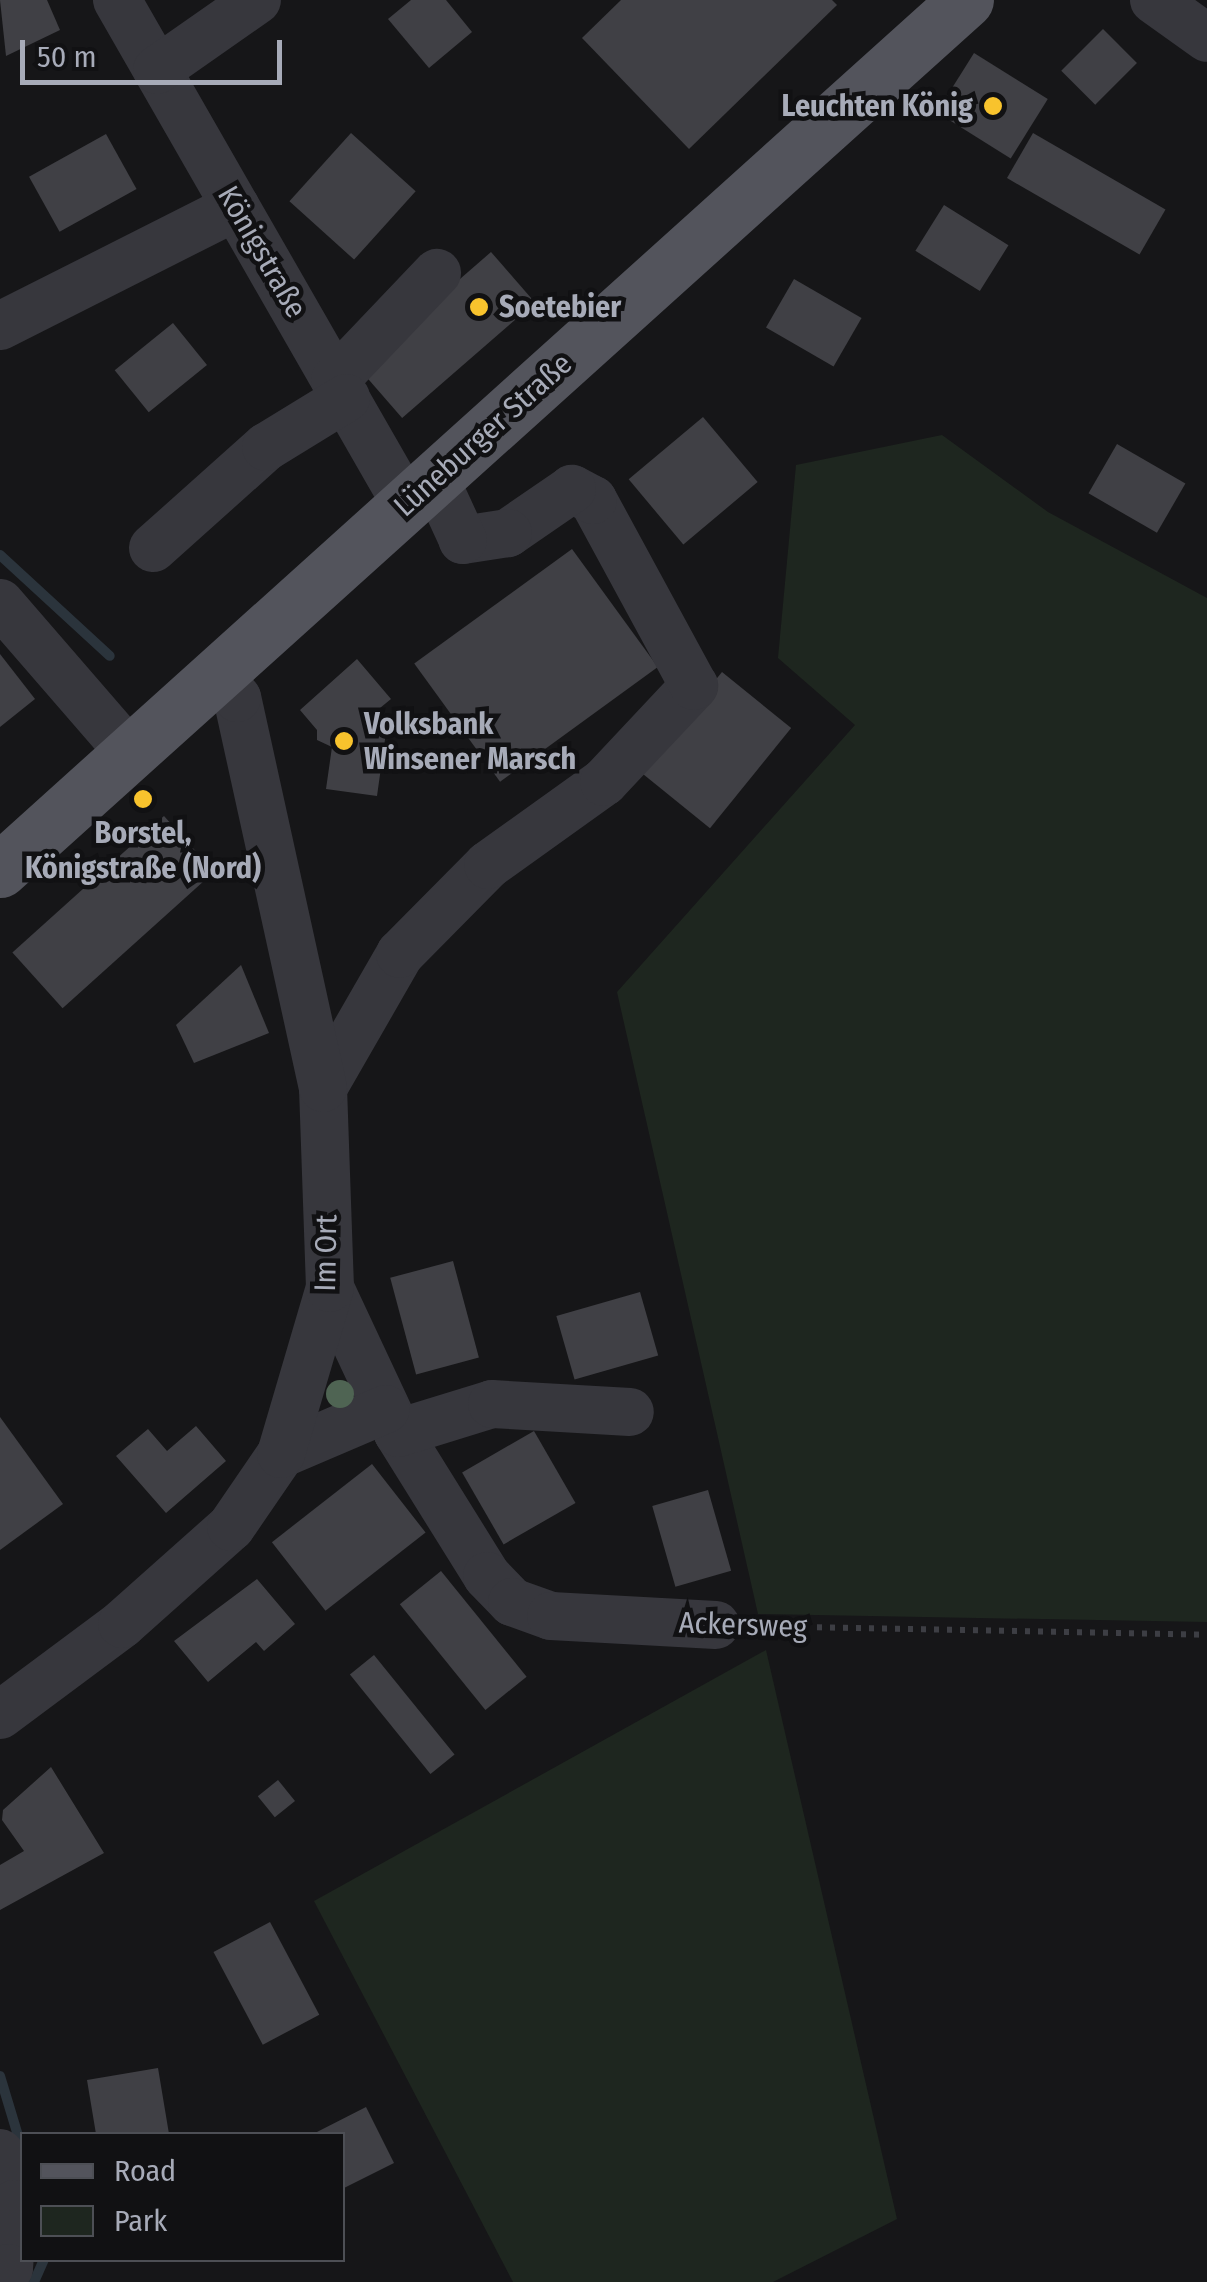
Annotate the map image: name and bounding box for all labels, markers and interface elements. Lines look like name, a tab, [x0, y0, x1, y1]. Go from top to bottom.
scale bar	[25, 20, 288, 82]
text: 50 m	[37, 39, 97, 75]
place label: Leuchten König	[782, 88, 973, 124]
marker: Leuchten König	[982, 95, 1004, 117]
street label: Königstraße	[210, 180, 314, 324]
place label: Soetebier	[499, 289, 621, 325]
marker: Soetebier	[468, 296, 490, 318]
street label: Lüneburger Straße	[387, 346, 579, 524]
place label: Volksbank Winsener Marsch	[364, 706, 576, 776]
marker: Volksbank Winsener Marsch	[333, 730, 355, 752]
marker: Borstel, Königstraße (Nord)	[132, 788, 154, 810]
place label: Borstel, Königstraße (Nord)	[25, 815, 261, 886]
street label: Im Ort	[307, 1214, 345, 1292]
street label: Ackersweg	[678, 1605, 808, 1645]
legend	[20, 2132, 345, 2262]
text: Road	[114, 2153, 176, 2189]
text: Park	[114, 2203, 167, 2239]

